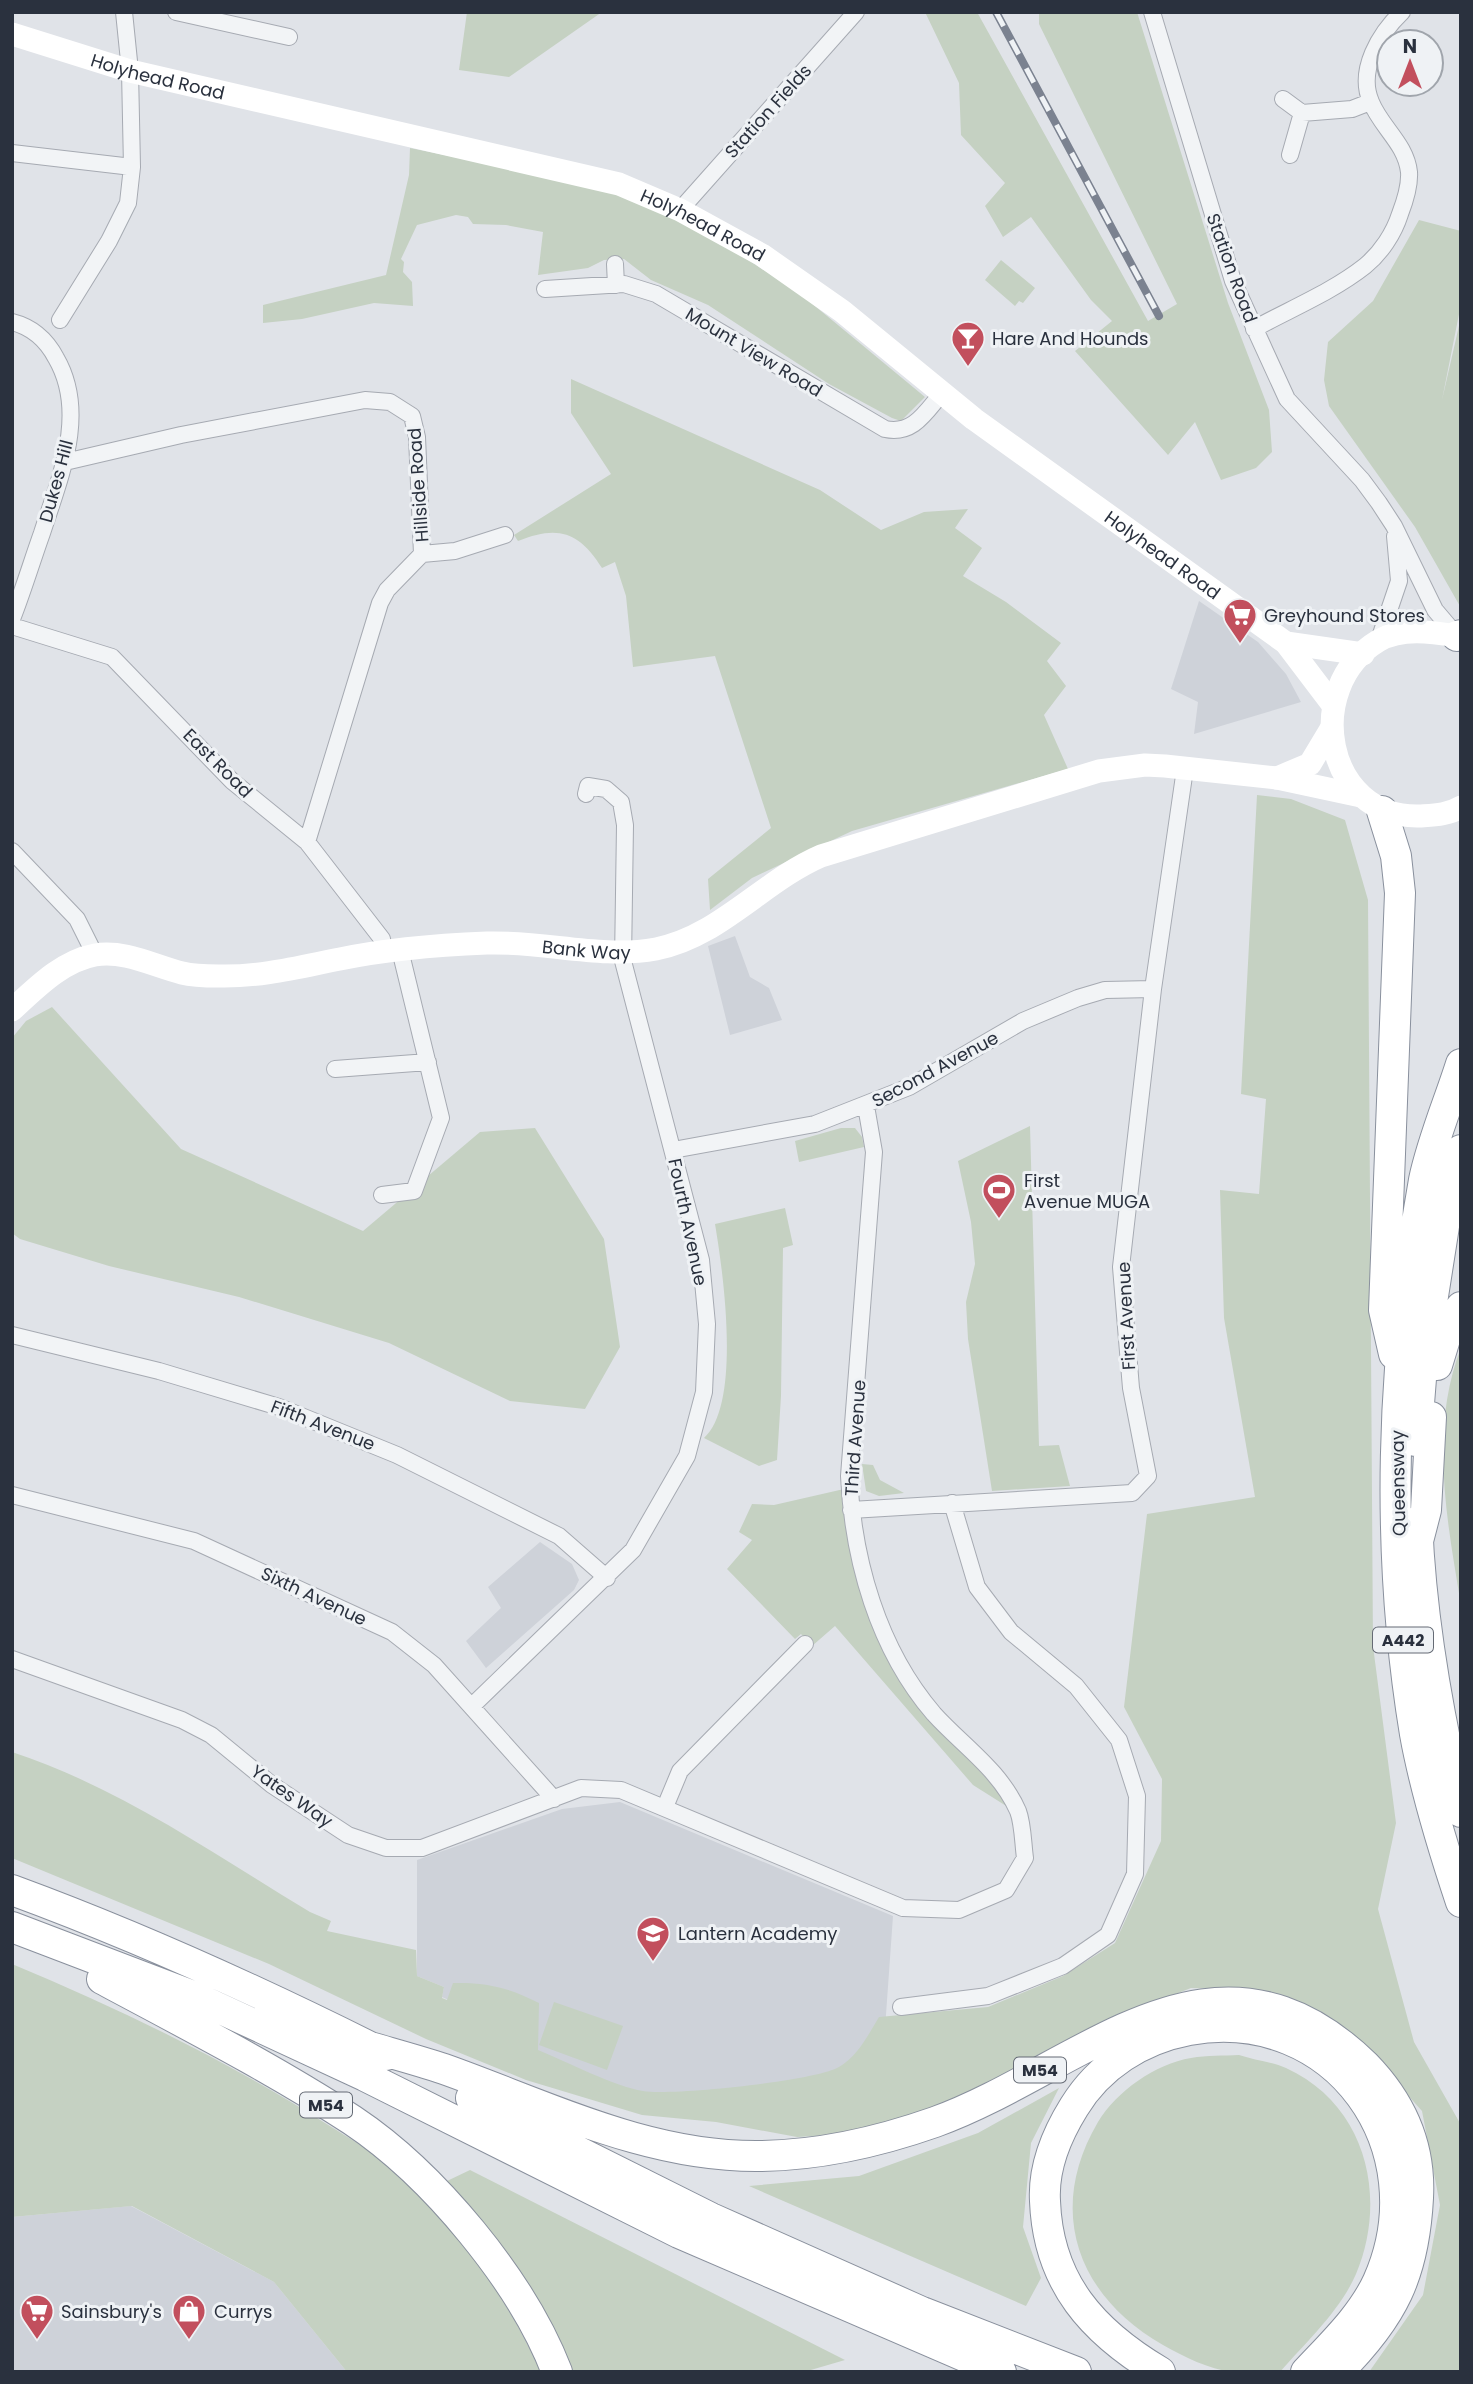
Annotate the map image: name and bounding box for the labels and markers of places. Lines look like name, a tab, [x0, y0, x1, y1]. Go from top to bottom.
bar icon: Hare And Hounds	[949, 319, 987, 368]
place label: Hare And Hounds	[992, 326, 1149, 351]
supermarket icon: Greyhound Stores	[1221, 596, 1259, 645]
place label: Greyhound Stores	[1264, 603, 1425, 628]
place label: First Avenue MUGA	[1024, 1168, 1150, 1214]
sports icon: First Avenue MUGA	[980, 1171, 1018, 1220]
school or university icon: Lantern Academy	[634, 1914, 672, 1963]
place label: Lantern Academy	[678, 1921, 837, 1946]
supermarket icon: Sainsbury's	[18, 2292, 56, 2341]
shop icon: Currys	[170, 2292, 208, 2341]
place label: Sainsbury's	[61, 2299, 162, 2324]
place label: Currys	[214, 2299, 272, 2324]

